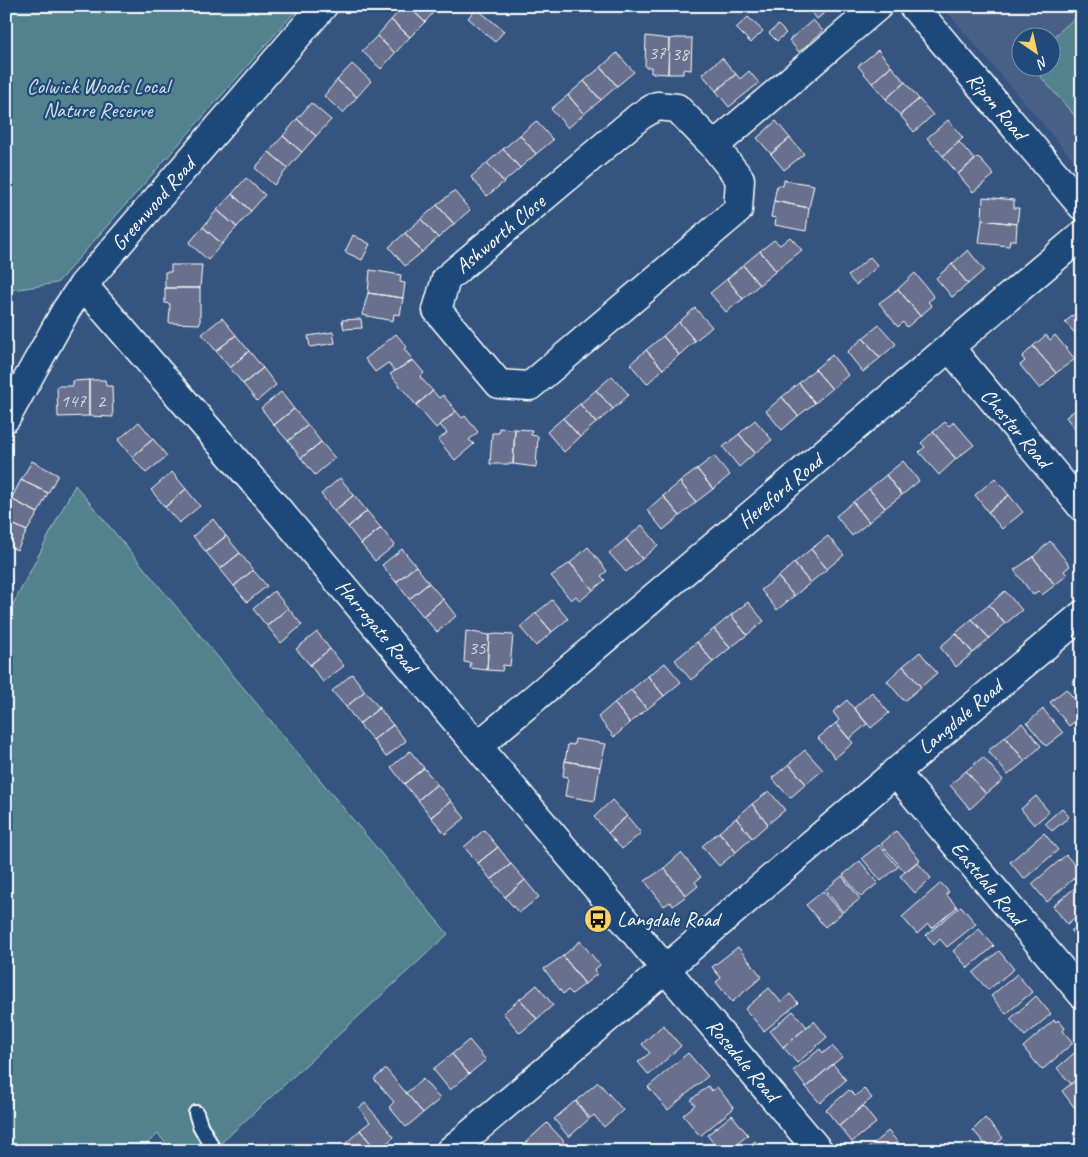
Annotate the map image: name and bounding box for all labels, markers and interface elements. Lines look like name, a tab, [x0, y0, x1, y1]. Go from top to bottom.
north arrow	[1010, 28, 1060, 78]
house number: 37	[648, 41, 667, 65]
house number: 38	[671, 42, 691, 66]
text: N	[1033, 53, 1051, 73]
street label: Ripon Road	[961, 67, 1035, 147]
park label: Colwick Woods Local Nature Reserve	[27, 73, 173, 123]
street label: Greenwood Road	[105, 149, 203, 256]
street label: Ashworth Close	[450, 188, 551, 279]
street label: Chester Road	[975, 383, 1059, 476]
house number: 147	[60, 389, 87, 413]
house number: 2	[97, 389, 107, 413]
street label: Hereford Road	[732, 446, 831, 534]
street label: Harrogate Road	[330, 574, 426, 681]
house number: 35	[468, 636, 487, 660]
street label: Langdale Road	[912, 672, 1010, 760]
street label: Eastdale Road	[945, 836, 1033, 933]
bus stop icon: Langdale Road	[583, 904, 613, 934]
place label: Langdale Road	[617, 906, 723, 932]
street label: Rosedale Road	[701, 1013, 788, 1110]

